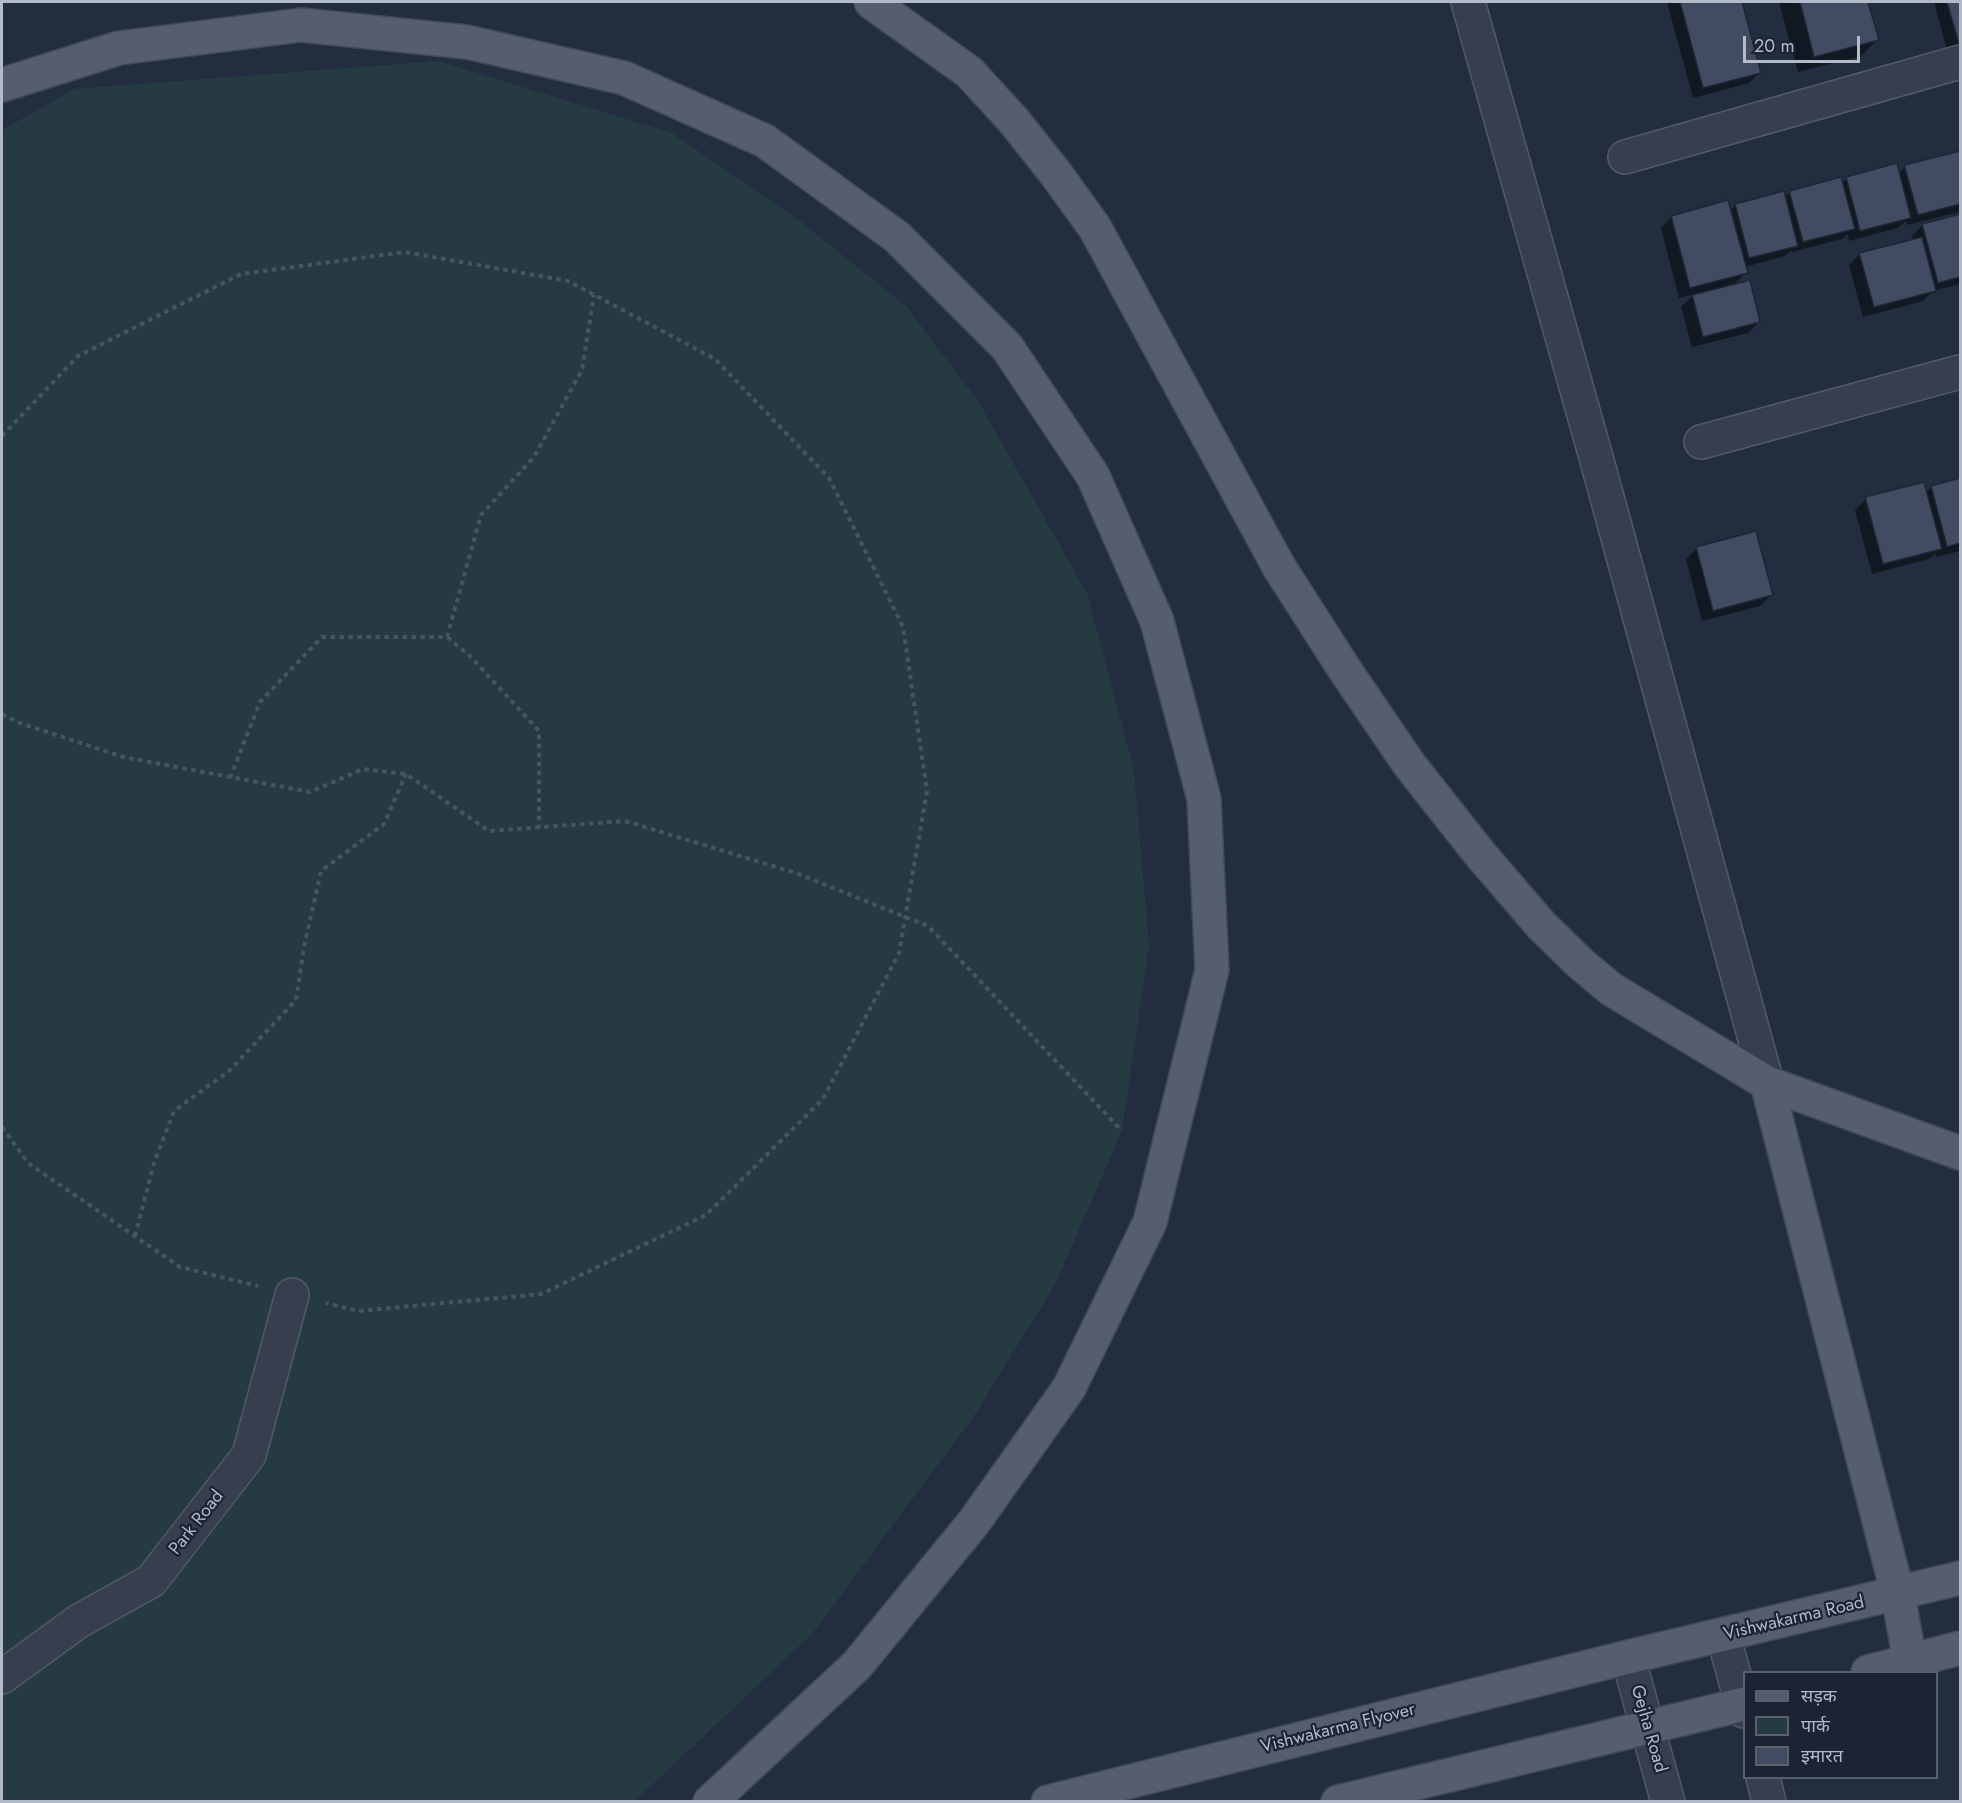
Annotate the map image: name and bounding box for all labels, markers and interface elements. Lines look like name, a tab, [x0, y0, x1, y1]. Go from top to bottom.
scale bar	[1746, 24, 1863, 62]
text: 20 m	[1754, 33, 1794, 59]
street label: Park Road	[165, 1486, 229, 1560]
street label: Vishwakarma Road	[1722, 1592, 1866, 1646]
legend	[1743, 1671, 1938, 1779]
street label: Gejha Road	[1625, 1683, 1671, 1775]
text: सड़क	[1801, 1683, 1837, 1709]
street label: Vishwakarma Flyover	[1259, 1699, 1417, 1759]
text: पार्क	[1801, 1713, 1830, 1739]
text: इमारत	[1801, 1743, 1843, 1769]

